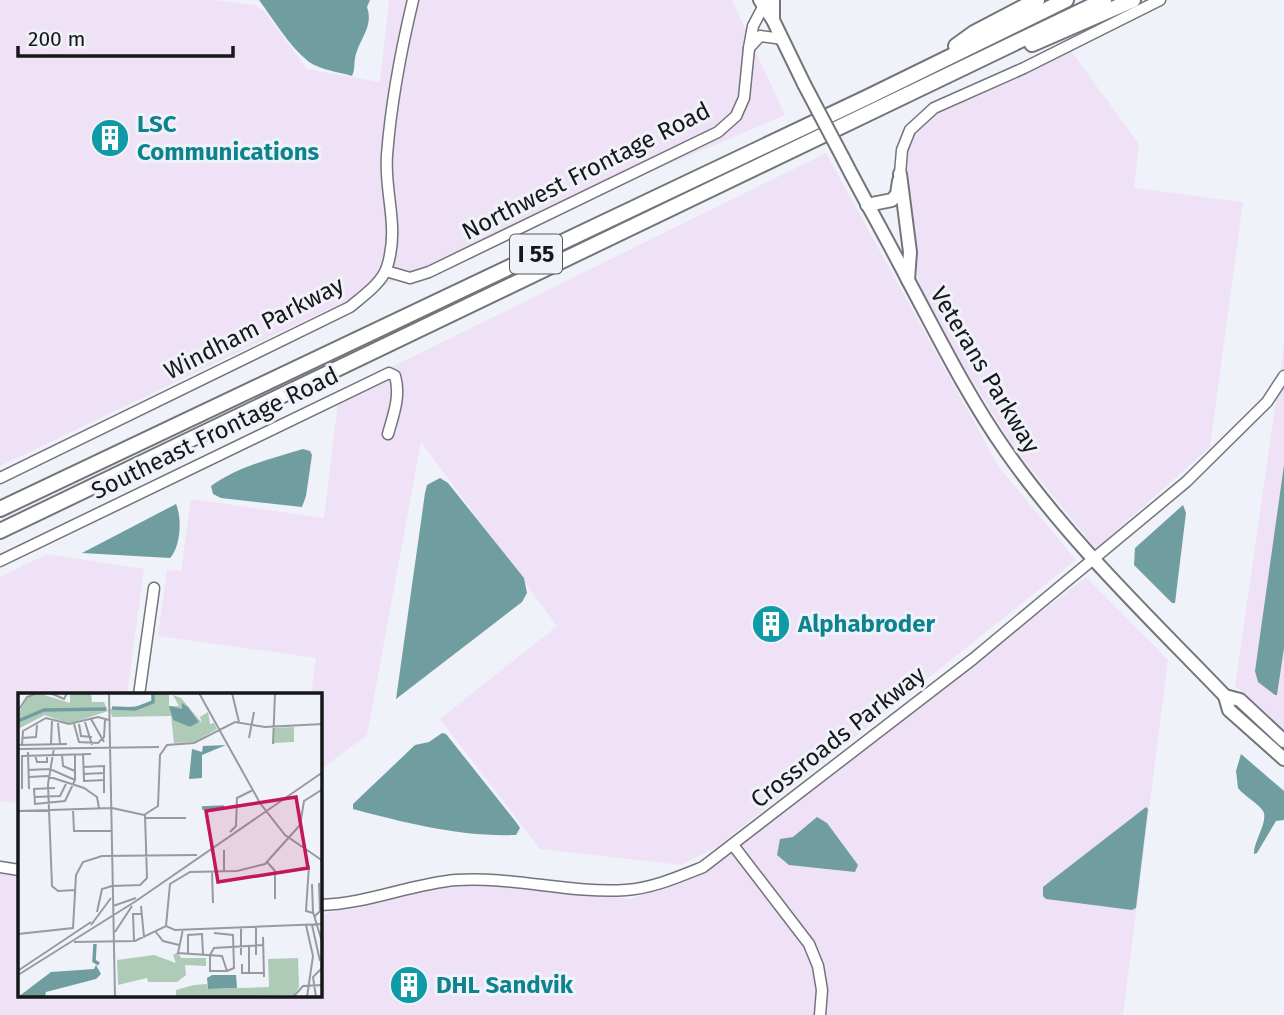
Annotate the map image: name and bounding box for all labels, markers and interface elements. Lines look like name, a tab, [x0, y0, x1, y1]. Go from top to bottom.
scale bar	[18, 14, 233, 58]
text: 200 m	[28, 26, 85, 52]
street label: Northwest Frontage Road	[457, 96, 715, 246]
place label: LSC Communications	[137, 110, 320, 166]
building icon: LSC Communications	[89, 117, 131, 159]
road number: I 55	[510, 234, 562, 274]
street label: Windham Parkway	[160, 271, 349, 385]
street label: Veterans Parkway	[924, 282, 1046, 458]
street label: Southeast Frontage Road	[87, 361, 343, 505]
building icon: Alphabroder	[750, 603, 792, 645]
place label: Alphabroder	[797, 610, 936, 638]
street label: Crossroads Parkway	[745, 660, 931, 814]
inset map	[18, 693, 322, 998]
building icon: DHL Sandvik	[388, 964, 430, 1006]
place label: DHL Sandvik	[436, 971, 574, 999]

